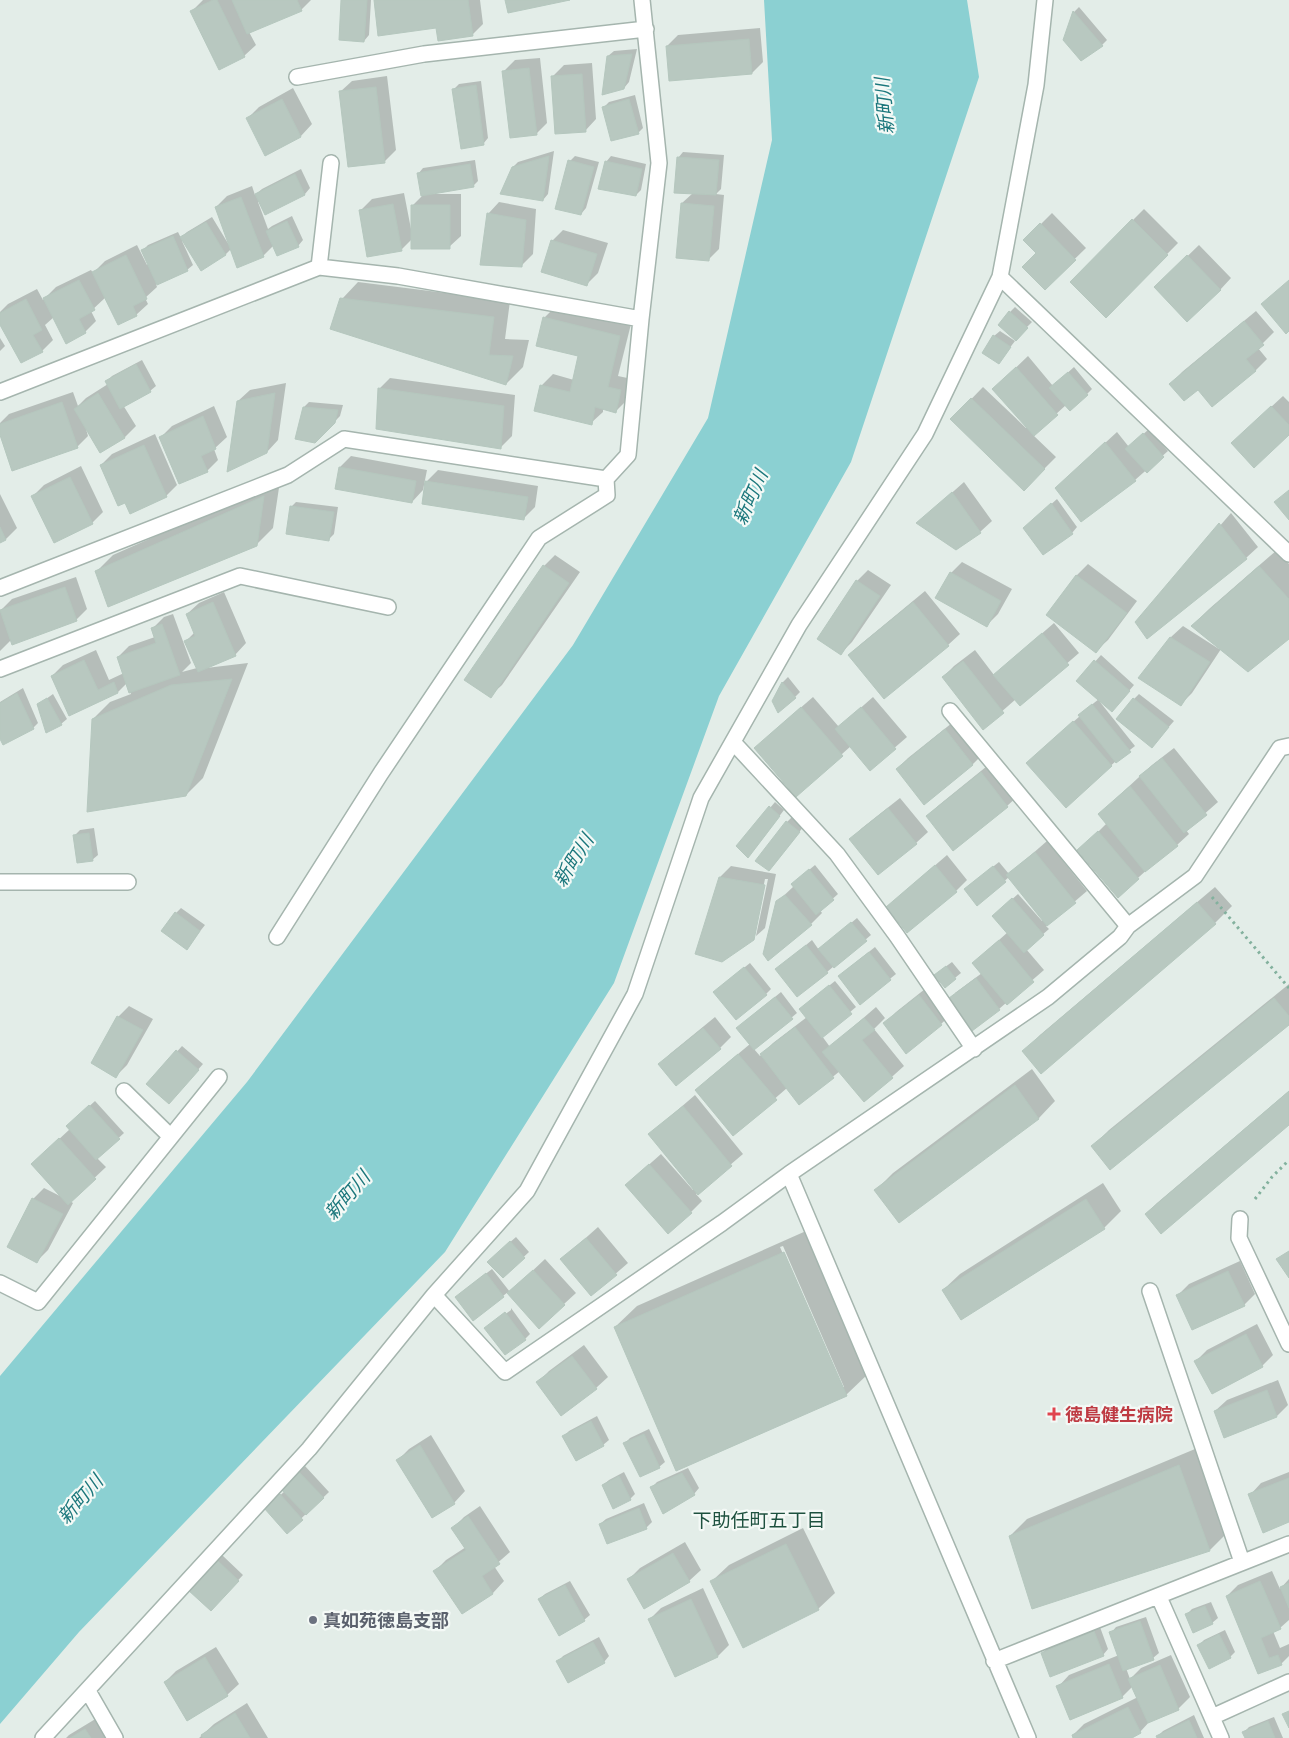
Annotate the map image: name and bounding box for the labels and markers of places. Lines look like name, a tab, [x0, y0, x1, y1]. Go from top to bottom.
place label: 徳島健生病院	[1065, 1403, 1173, 1426]
marker: 徳島健生病院	[1047, 1407, 1061, 1421]
place label: 真如苑徳島支部	[323, 1609, 449, 1632]
marker: 真如苑徳島支部	[307, 1614, 319, 1626]

